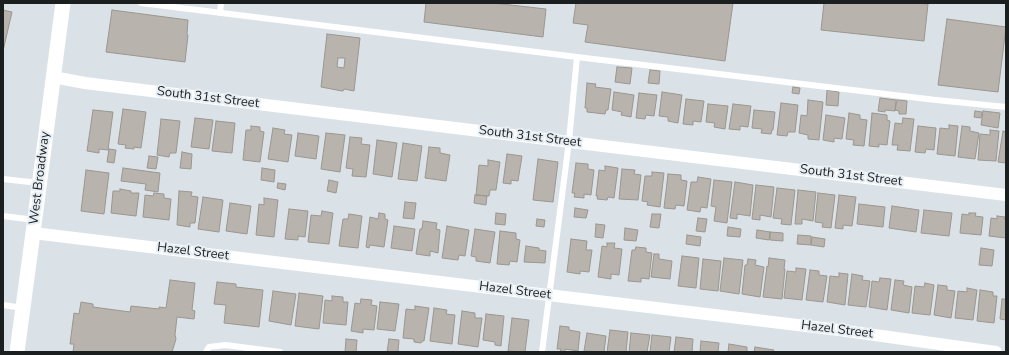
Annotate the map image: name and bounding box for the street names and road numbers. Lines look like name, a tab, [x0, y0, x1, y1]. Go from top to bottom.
street label: South 31st Street	[156, 84, 260, 112]
street label: South 31st Street	[478, 123, 582, 151]
street label: West Broadway	[27, 130, 53, 226]
street label: South 31st Street	[799, 162, 903, 190]
street label: Hazel Street	[156, 240, 230, 264]
street label: Hazel Street	[478, 279, 552, 303]
street label: Hazel Street	[800, 318, 874, 342]

